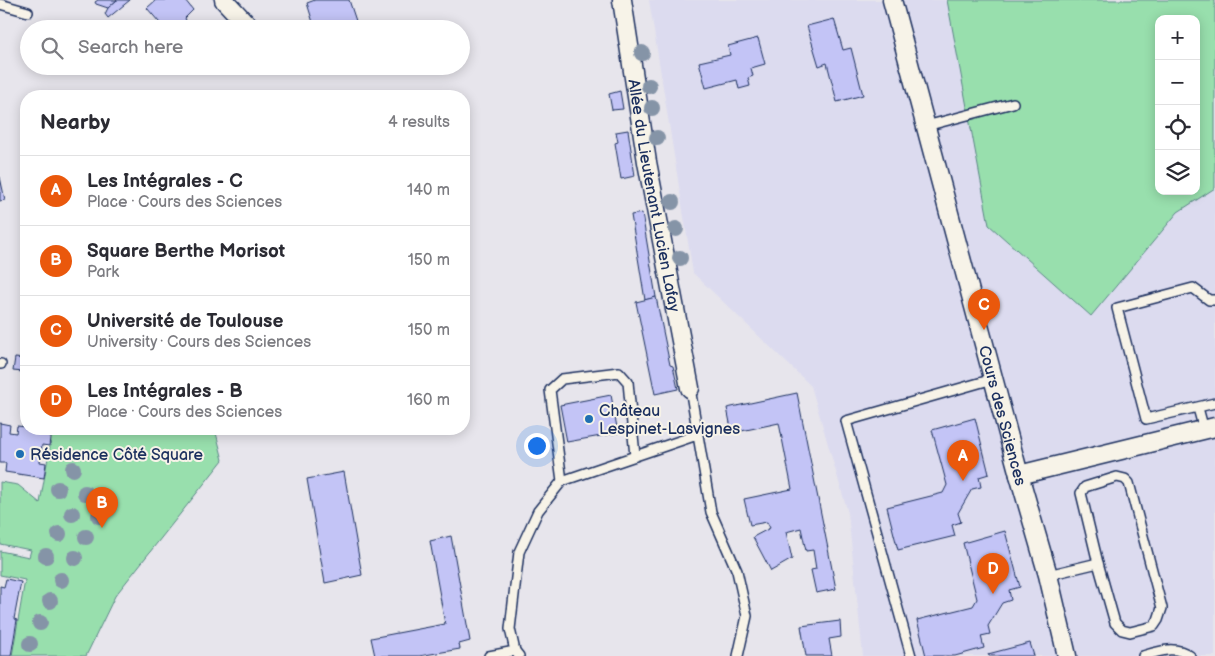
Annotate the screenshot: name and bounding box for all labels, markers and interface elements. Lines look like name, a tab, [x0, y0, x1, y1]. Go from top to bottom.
map controls	[1155, 15, 1200, 195]
button: +	[1155, 15, 1200, 60]
search box	[20, 20, 470, 75]
icon: search	[38, 34, 66, 62]
text: Search here	[78, 36, 183, 59]
button: −	[1155, 60, 1200, 105]
street label: Allée du Lieutenant Lucien Lafay	[623, 78, 683, 314]
button: locate	[1155, 105, 1200, 150]
text: Nearby	[40, 110, 110, 135]
text: 4 results	[388, 113, 450, 132]
button: layers	[1155, 150, 1200, 195]
text: Les Intégrales - C	[87, 170, 243, 193]
text: A	[51, 181, 61, 200]
text: 140 m	[407, 181, 450, 200]
text: Place · Cours des Sciences	[87, 193, 282, 212]
text: Square Berthe Morisot	[87, 240, 285, 263]
text: B	[50, 251, 62, 270]
text: 150 m	[408, 251, 450, 270]
text: Park	[87, 263, 119, 282]
pin: C	[968, 289, 1000, 330]
text: Université de Toulouse	[87, 310, 283, 333]
text: C	[50, 321, 62, 340]
text: 150 m	[408, 321, 450, 340]
text: University · Cours des Sciences	[87, 333, 311, 352]
street label: Cours des Sciences	[974, 344, 1030, 488]
text: Les Intégrales - B	[87, 380, 243, 403]
text: D	[50, 391, 62, 410]
text: 160 m	[407, 391, 450, 410]
place label: Château Lespinet-Lasvignes	[599, 402, 740, 439]
text: Place · Cours des Sciences	[87, 403, 282, 422]
marker: Château Lespinet-Lasvignes	[583, 413, 595, 425]
your location	[524, 433, 550, 459]
pin: A	[947, 440, 979, 481]
place label: Résidence Côté Square	[30, 446, 203, 465]
marker: Résidence Côté Square	[14, 448, 26, 460]
pin: B	[86, 487, 118, 528]
pin: D	[977, 553, 1009, 594]

